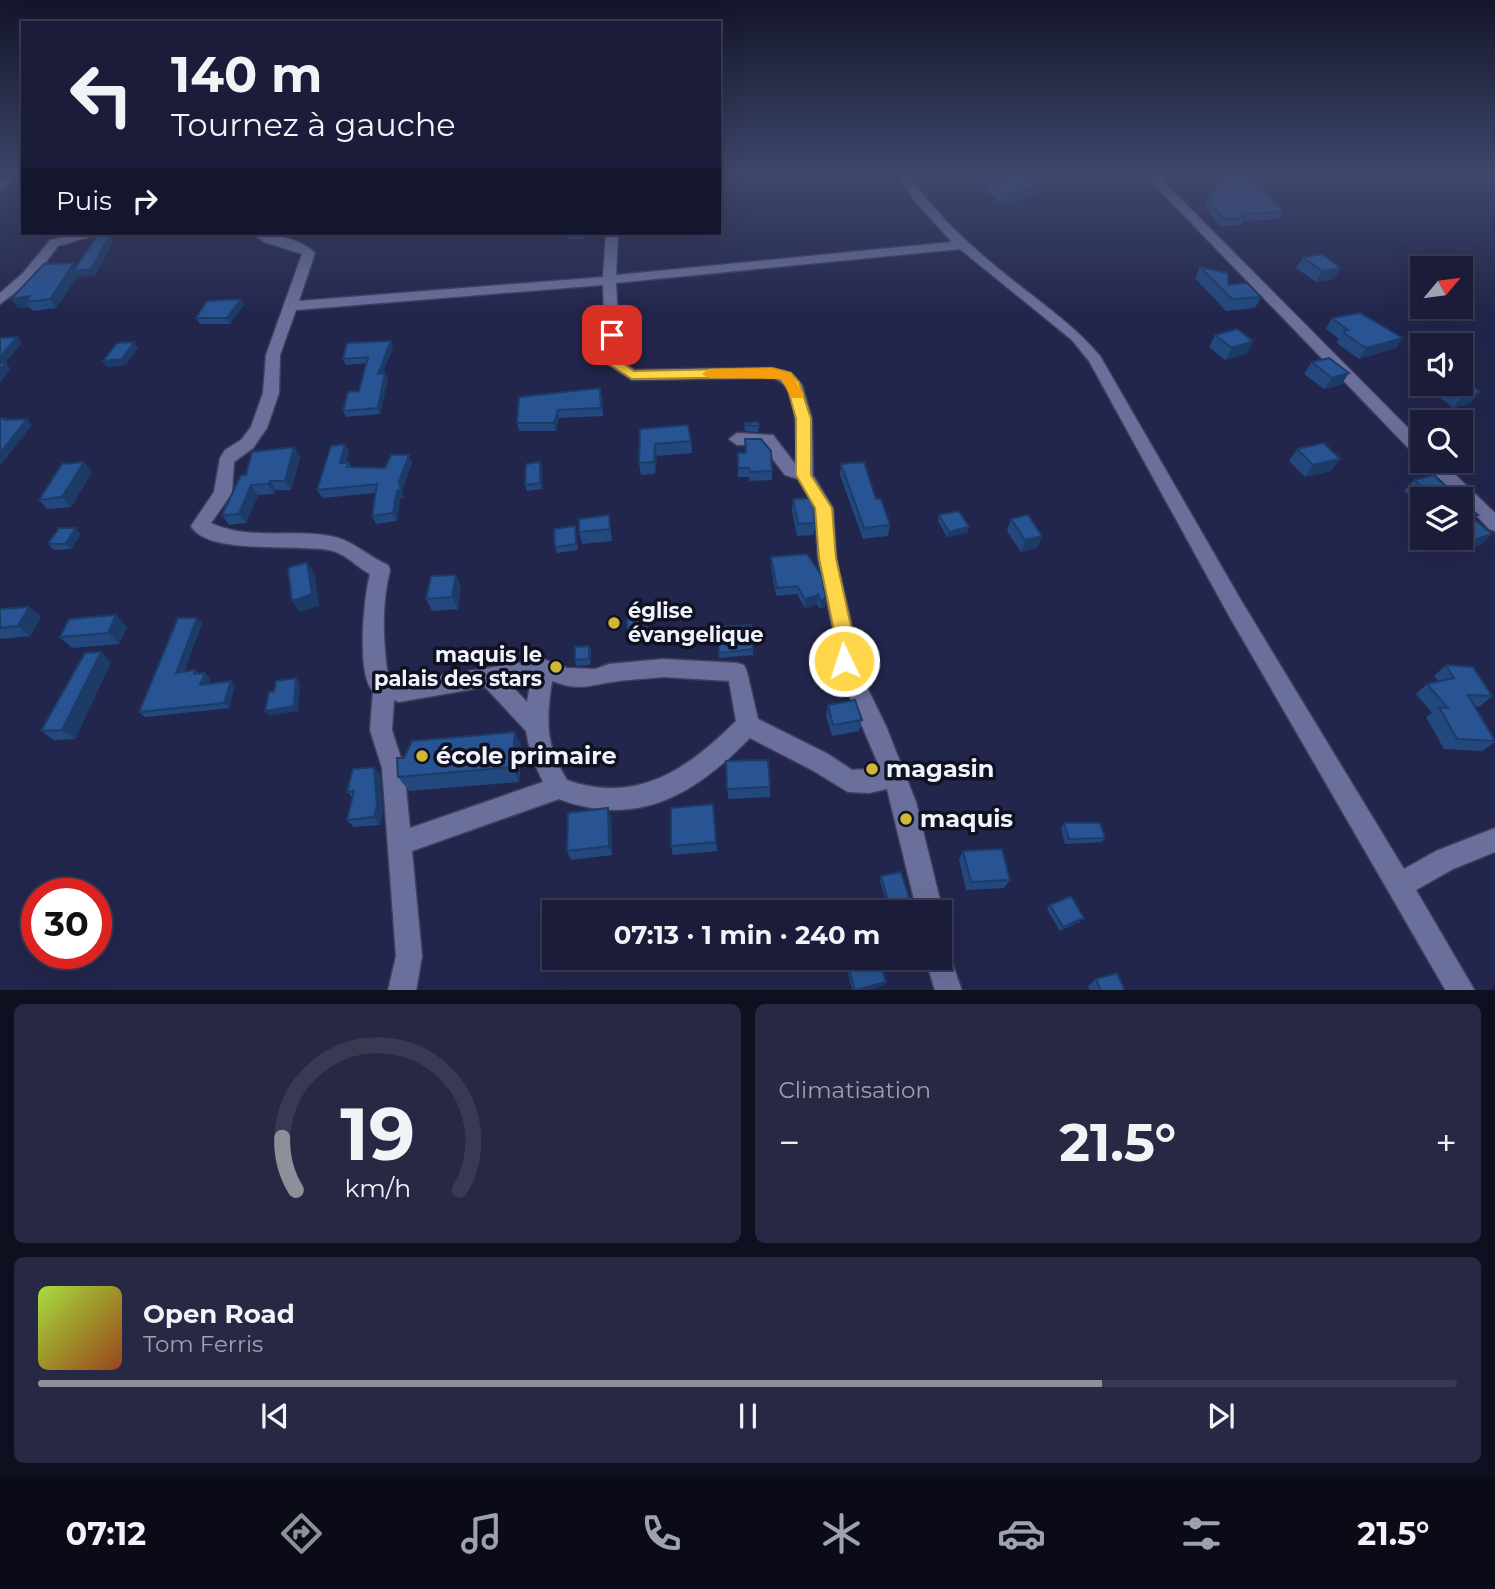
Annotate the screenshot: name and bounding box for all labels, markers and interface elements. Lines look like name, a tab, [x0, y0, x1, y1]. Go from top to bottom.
text: 140 m	[171, 45, 323, 104]
icon: left	[56, 49, 147, 140]
text: Tournez à gauche	[171, 105, 456, 144]
icon: right	[126, 182, 164, 220]
text: Puis	[56, 185, 112, 217]
north arrow	[1410, 256, 1474, 318]
map controls	[1410, 256, 1473, 550]
pin	[582, 305, 642, 365]
icon: arrive	[593, 316, 631, 354]
button: sound	[1410, 333, 1473, 396]
button: search	[1410, 410, 1473, 473]
button: layers	[1410, 487, 1473, 550]
place label: église évangelique	[628, 598, 763, 647]
marker: église évangelique	[606, 615, 622, 631]
position arrow	[807, 624, 881, 698]
place label: maquis le palais des stars	[374, 642, 542, 691]
marker: maquis le palais des stars	[548, 659, 564, 675]
place label: école primaire	[436, 741, 617, 770]
marker: école primaire	[414, 748, 430, 764]
place label: magasin	[886, 754, 994, 783]
marker: magasin	[864, 761, 880, 777]
place label: maquis	[920, 804, 1013, 833]
marker: maquis	[898, 811, 914, 827]
speed limit sign: 30	[21, 878, 112, 969]
text: 07:13 · 1 min · 240 m	[614, 919, 880, 951]
text: Climatisation	[779, 1076, 931, 1104]
text: 19	[340, 1090, 415, 1178]
text: 21.5°	[1059, 1111, 1176, 1174]
text: −	[779, 1119, 800, 1166]
text: +	[1435, 1119, 1457, 1166]
text: km/h	[344, 1172, 411, 1202]
text: Open Road	[143, 1298, 295, 1330]
text: Tom Ferris	[143, 1330, 263, 1358]
icon: previous	[256, 1397, 294, 1435]
icon: pause	[729, 1397, 767, 1435]
icon: next	[1202, 1397, 1240, 1435]
icon: directions	[277, 1509, 326, 1558]
icon: music	[457, 1509, 506, 1558]
icon: phone	[637, 1509, 686, 1558]
icon: climate	[817, 1509, 866, 1558]
icon: car	[997, 1509, 1046, 1558]
icon: filters	[1177, 1509, 1226, 1558]
text: 07:12	[66, 1514, 146, 1553]
text: 21.5°	[1357, 1514, 1429, 1553]

